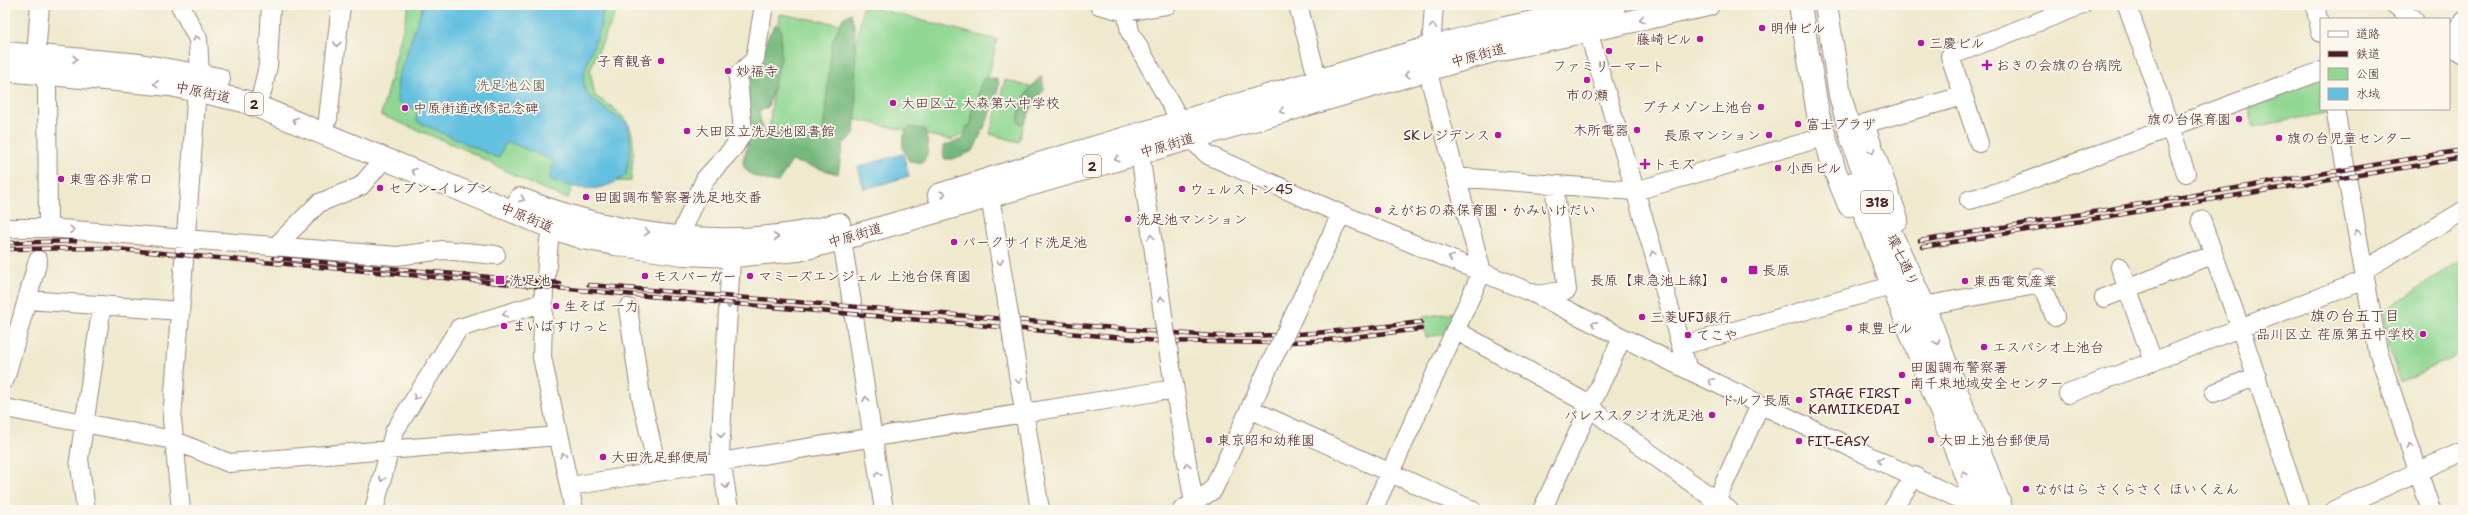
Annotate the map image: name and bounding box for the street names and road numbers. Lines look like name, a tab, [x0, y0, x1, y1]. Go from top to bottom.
street label: 中原街道	[1449, 39, 1507, 71]
street label: 中原街道	[174, 77, 232, 107]
road number: 2	[245, 93, 263, 115]
street label: 中原街道	[1138, 129, 1196, 161]
road number: 2	[1083, 155, 1101, 177]
road number: 318	[1861, 191, 1893, 213]
street label: 中原街道	[498, 198, 556, 236]
street label: 中原街道	[826, 219, 884, 251]
street label: 環七通り	[1883, 231, 1923, 289]

